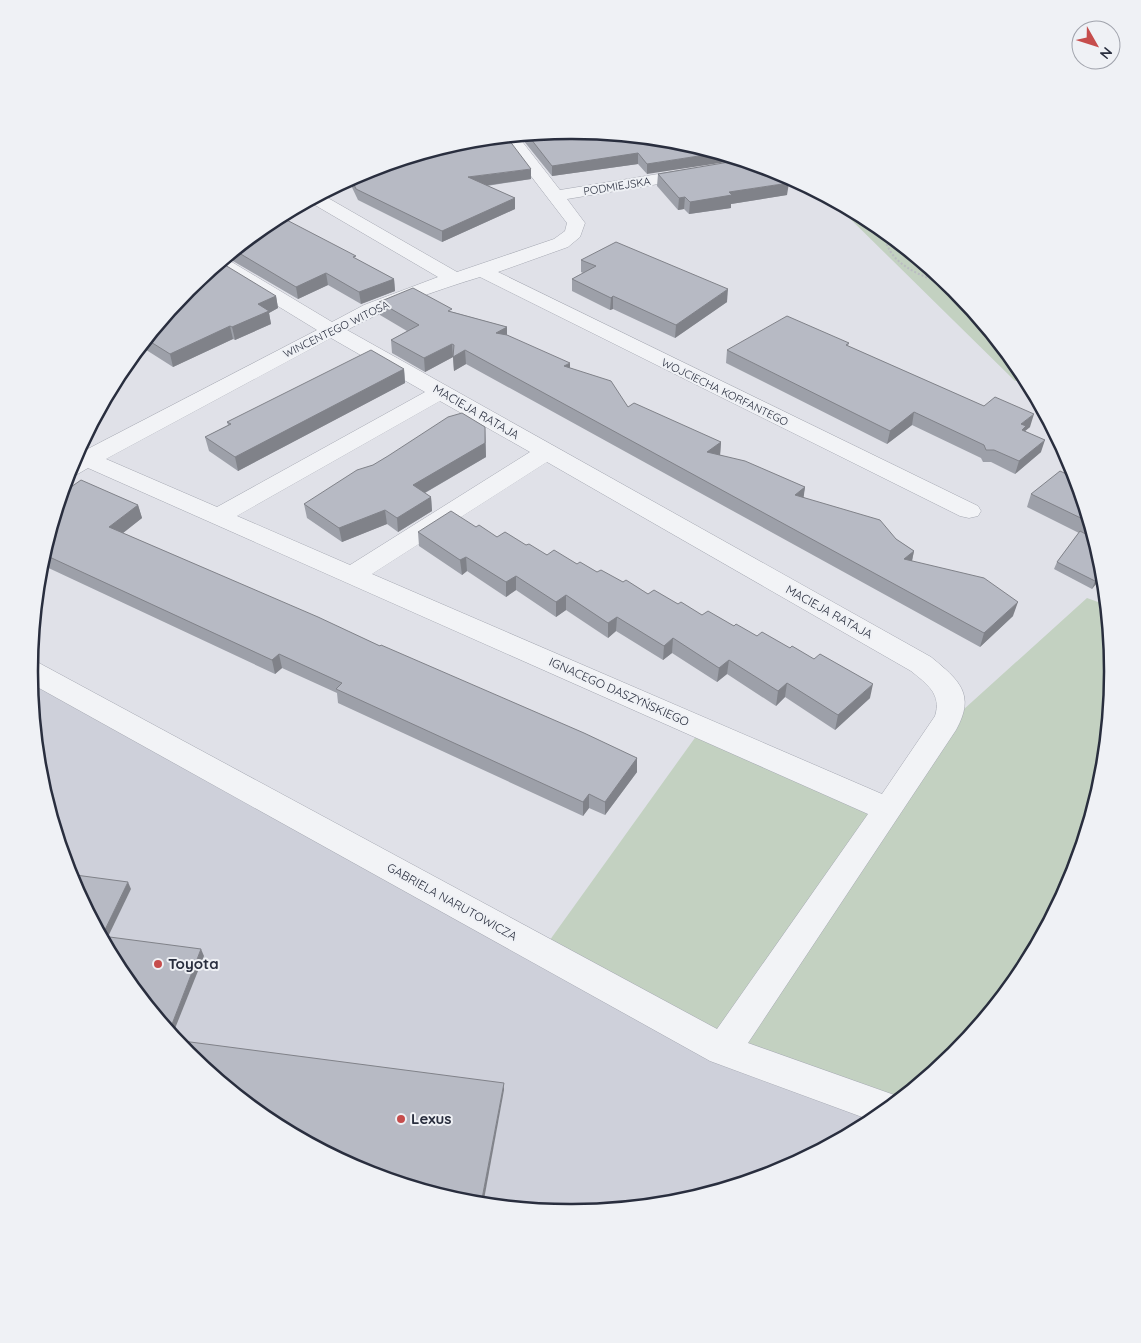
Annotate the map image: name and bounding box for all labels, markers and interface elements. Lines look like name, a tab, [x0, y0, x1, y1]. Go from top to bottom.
north arrow	[1071, 20, 1121, 70]
text: N	[1096, 44, 1116, 63]
street label: PODMIEJSKA	[582, 174, 652, 198]
street label: WINCENTEGO WITOSA	[281, 297, 391, 361]
street label: WOJCIECHA KORFANTEGO	[659, 355, 791, 429]
street label: MACIEJA RATAJA	[431, 381, 522, 442]
street label: MACIEJA RATAJA	[783, 582, 875, 642]
street label: IGNACEGO DASZYŃSKIEGO	[547, 654, 692, 729]
street label: GABRIELA NARUTOWICZA	[385, 860, 520, 944]
place label: Toyota	[168, 954, 219, 973]
marker: Toyota	[152, 958, 164, 970]
place label: Lexus	[411, 1109, 452, 1128]
marker: Lexus	[395, 1113, 407, 1125]

